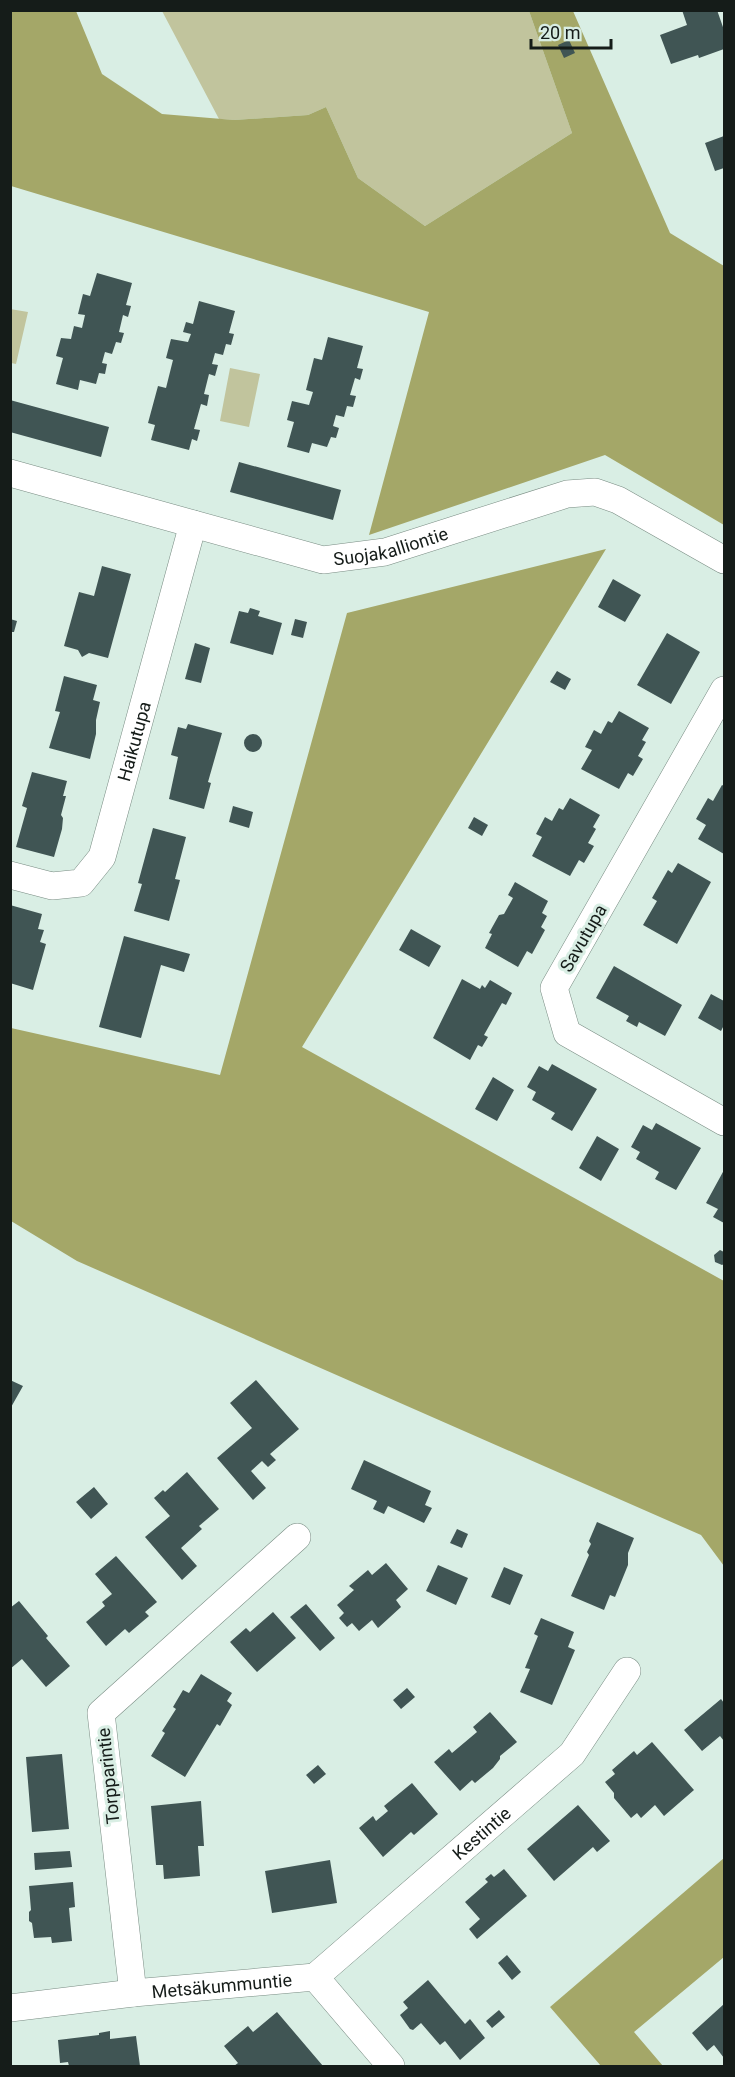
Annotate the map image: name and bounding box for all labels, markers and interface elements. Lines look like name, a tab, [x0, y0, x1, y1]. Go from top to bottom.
scale bar	[531, 12, 610, 50]
text: 20 m	[540, 22, 580, 43]
street label: Suojakalliontie	[332, 522, 450, 569]
street label: Haikutupa	[113, 699, 155, 783]
street label: Savutupa	[555, 900, 611, 976]
street label: Torpparintie	[93, 1727, 123, 1825]
street label: Kestintie	[448, 1802, 514, 1864]
street label: Metsäkummuntie	[151, 1969, 293, 2002]

